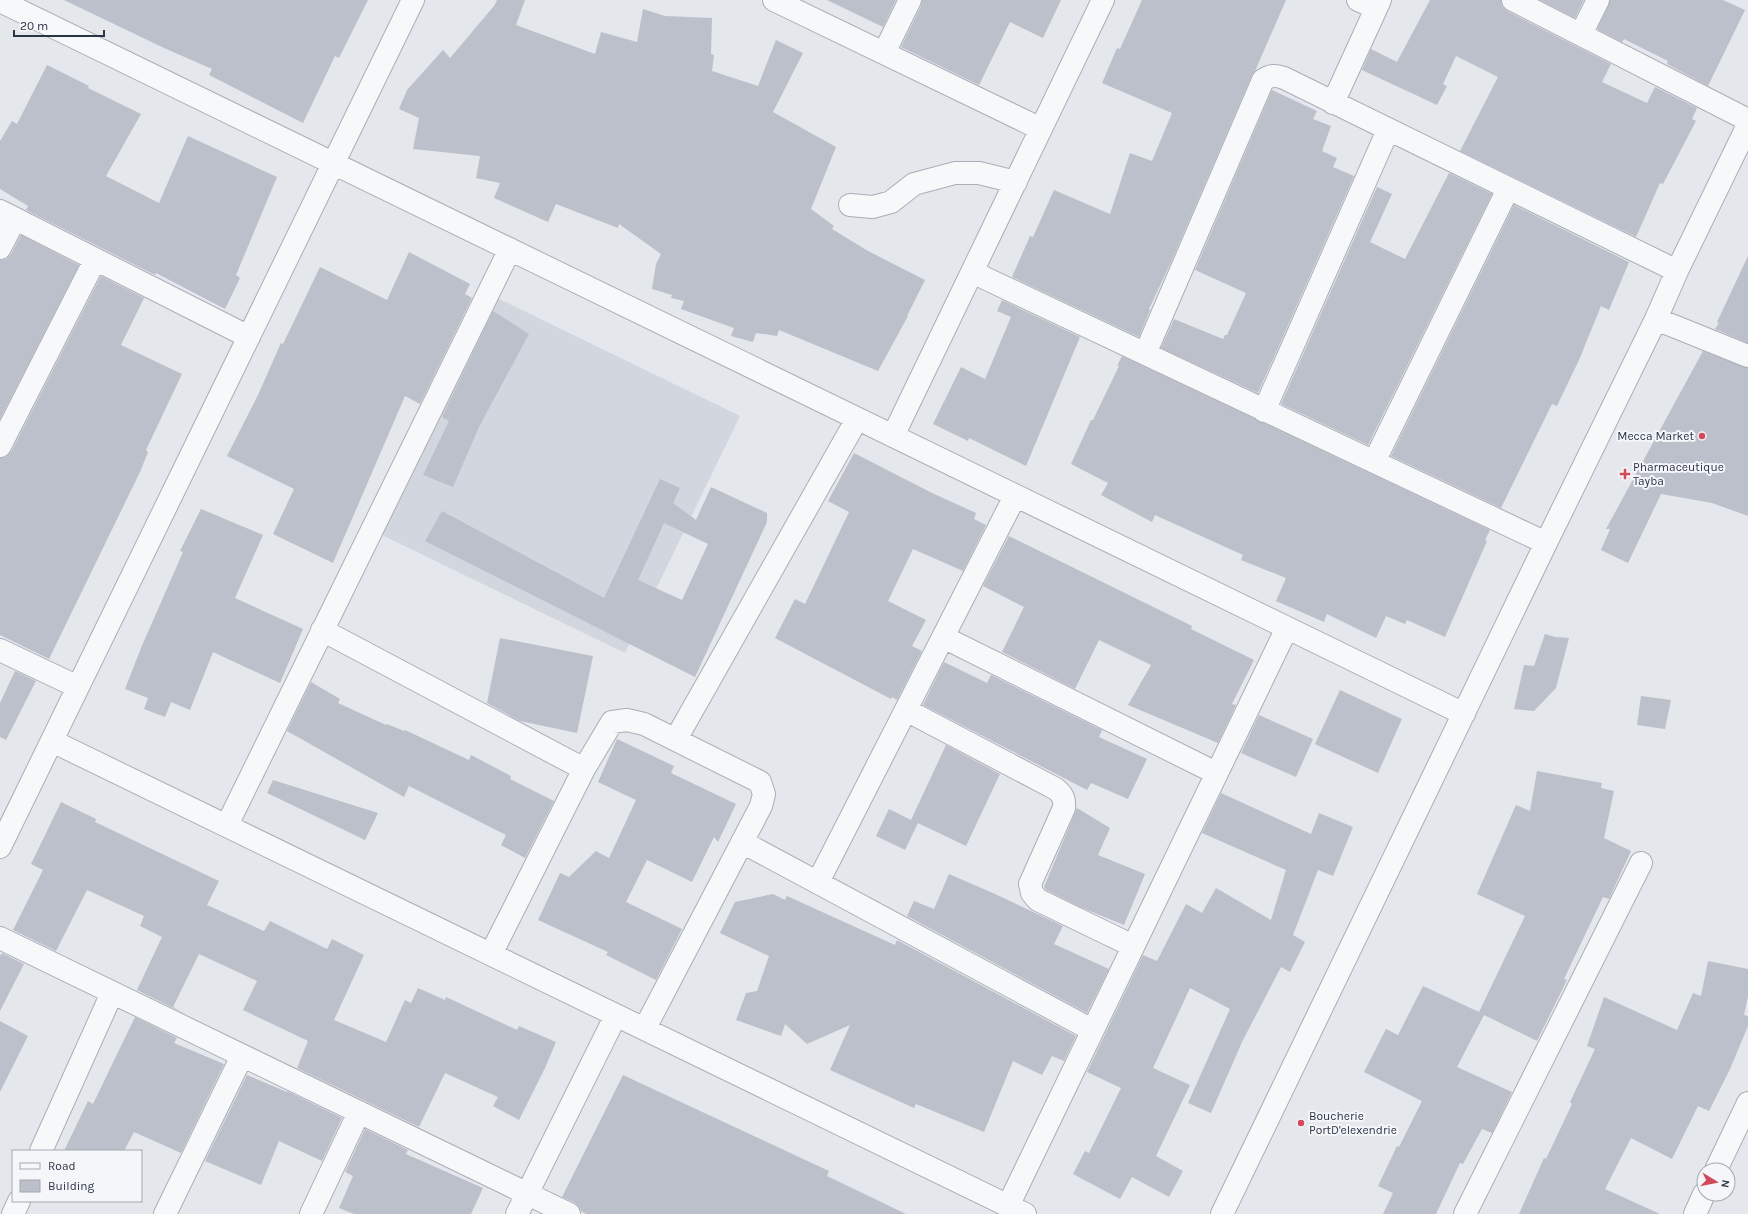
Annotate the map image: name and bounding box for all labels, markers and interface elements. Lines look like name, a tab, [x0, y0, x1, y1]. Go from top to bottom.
scale bar	[14, 12, 104, 38]
text: 20 m	[20, 19, 48, 33]
place label: Mecca Market	[1617, 429, 1694, 443]
marker: Mecca Market	[1697, 431, 1707, 441]
place label: Pharmaceutique Tayba	[1633, 460, 1724, 488]
marker: Pharmaceutique Tayba	[1620, 469, 1630, 479]
place label: Boucherie PortD'elexendrie	[1309, 1109, 1397, 1137]
marker: Boucherie PortD'elexendrie	[1296, 1118, 1306, 1128]
legend	[12, 1150, 142, 1202]
text: Road	[48, 1159, 76, 1173]
north arrow	[1696, 1162, 1736, 1202]
text: Building	[48, 1179, 95, 1193]
text: N	[1718, 1179, 1732, 1189]

